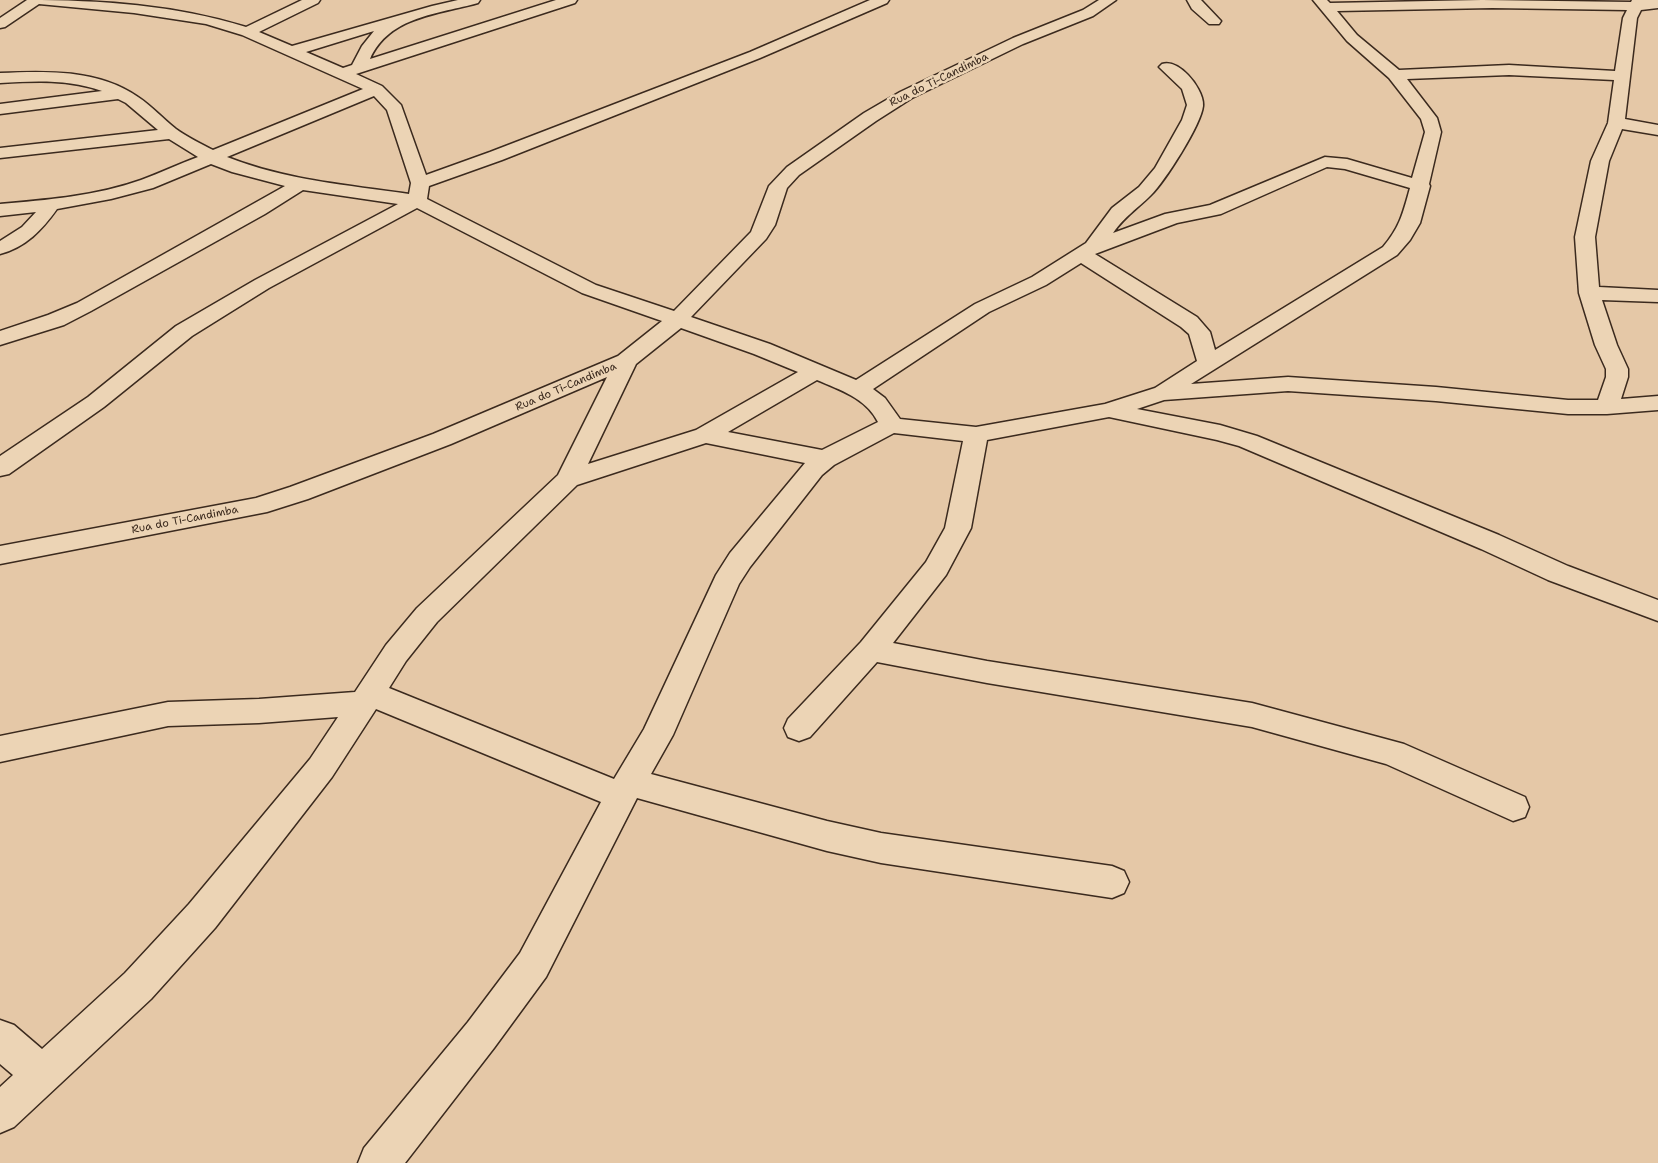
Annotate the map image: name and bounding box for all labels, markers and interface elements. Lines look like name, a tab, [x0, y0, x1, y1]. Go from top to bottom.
street label: Rua do Ti-Candimba	[887, 50, 991, 110]
street label: Rua do Ti-Candimba	[514, 360, 618, 414]
street label: Rua do Ti-Candimba	[131, 503, 239, 537]

